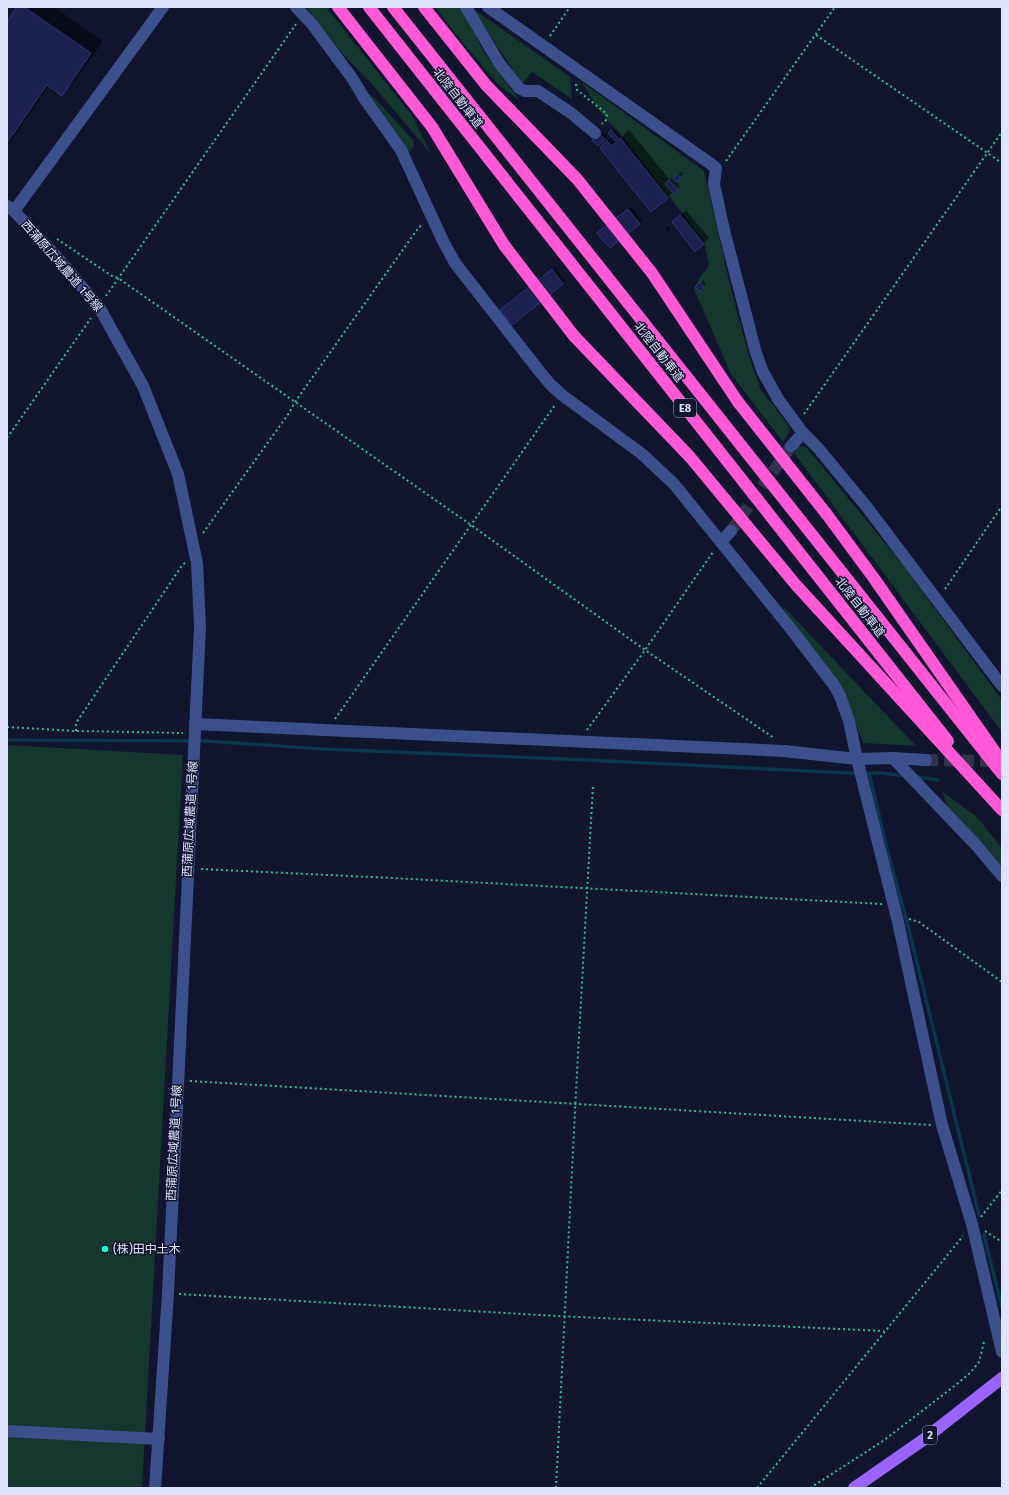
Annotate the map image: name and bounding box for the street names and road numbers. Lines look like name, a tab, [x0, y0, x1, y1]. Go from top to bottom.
street label: 北陸自動車道	[430, 65, 486, 131]
street label: 西蒲原広域農道 1号線	[19, 217, 105, 315]
street label: 北陸自動車道	[631, 319, 687, 385]
road number: E8	[674, 399, 696, 417]
street label: 北陸自動車道	[832, 574, 888, 640]
street label: 西蒲原広域農道 1号線	[180, 761, 200, 877]
street label: 西蒲原広域農道 1号線	[164, 1085, 184, 1201]
road number: 2	[923, 1426, 937, 1444]

